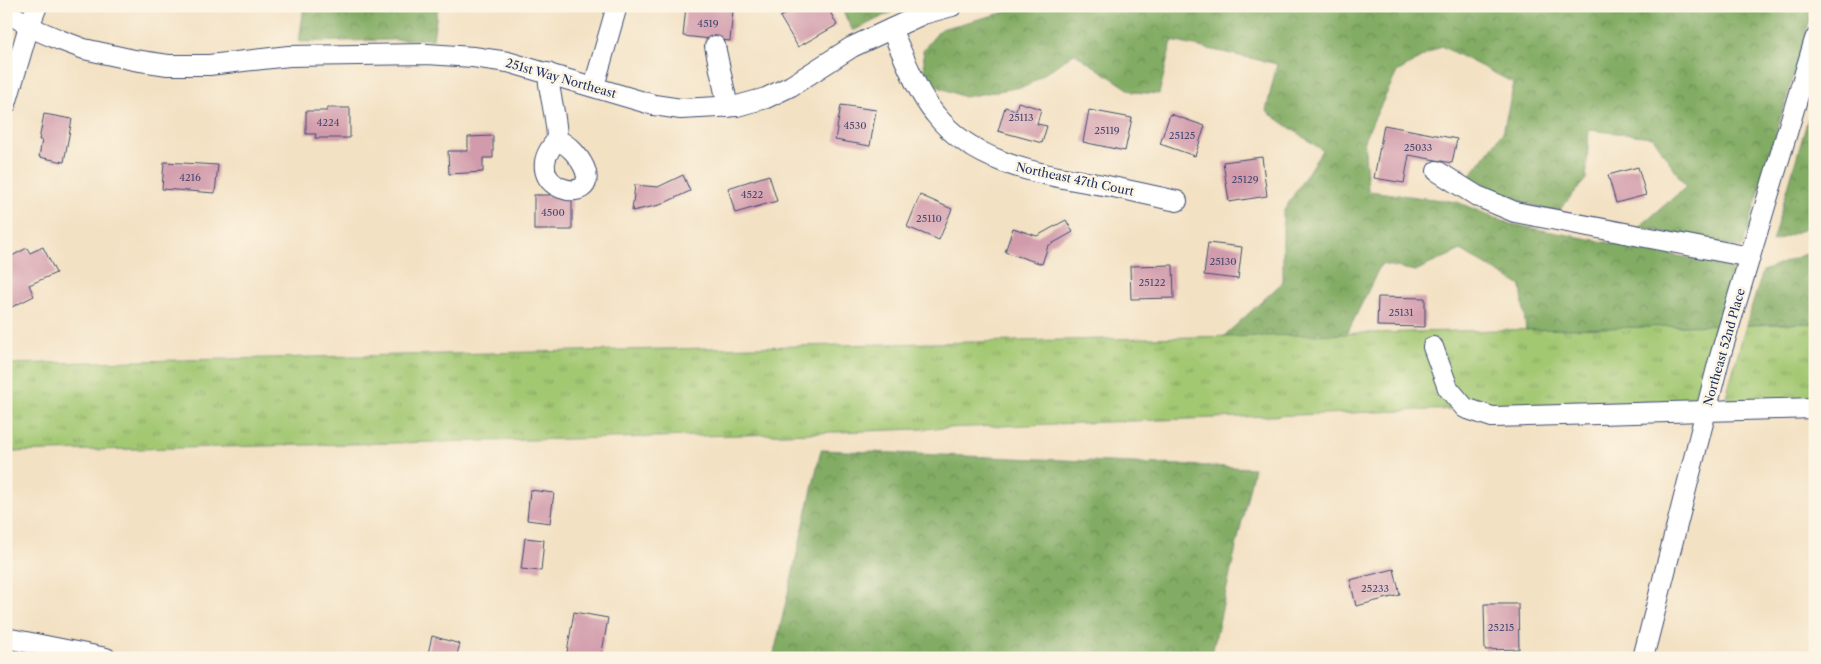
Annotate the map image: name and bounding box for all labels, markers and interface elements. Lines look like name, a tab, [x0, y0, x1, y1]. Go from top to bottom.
house number: 4519	[697, 17, 719, 30]
street label: 251st Way Northeast	[504, 55, 619, 101]
house number: 25113	[1008, 111, 1034, 124]
house number: 4224	[316, 116, 340, 129]
house number: 4530	[843, 119, 867, 132]
house number: 25119	[1094, 124, 1120, 137]
house number: 25125	[1169, 129, 1195, 142]
house number: 25033	[1404, 141, 1432, 154]
street label: Northeast 47th Court	[1014, 159, 1136, 199]
house number: 4216	[179, 171, 201, 184]
house number: 25129	[1232, 173, 1259, 186]
house number: 4522	[741, 188, 764, 201]
house number: 4500	[541, 206, 565, 219]
house number: 25110	[916, 212, 942, 225]
house number: 25130	[1209, 255, 1237, 268]
house number: 25122	[1139, 276, 1166, 289]
street label: Northeast 52nd Place	[1700, 286, 1748, 408]
house number: 25131	[1388, 306, 1414, 319]
house number: 25233	[1361, 582, 1389, 595]
house number: 25215	[1488, 621, 1514, 634]

